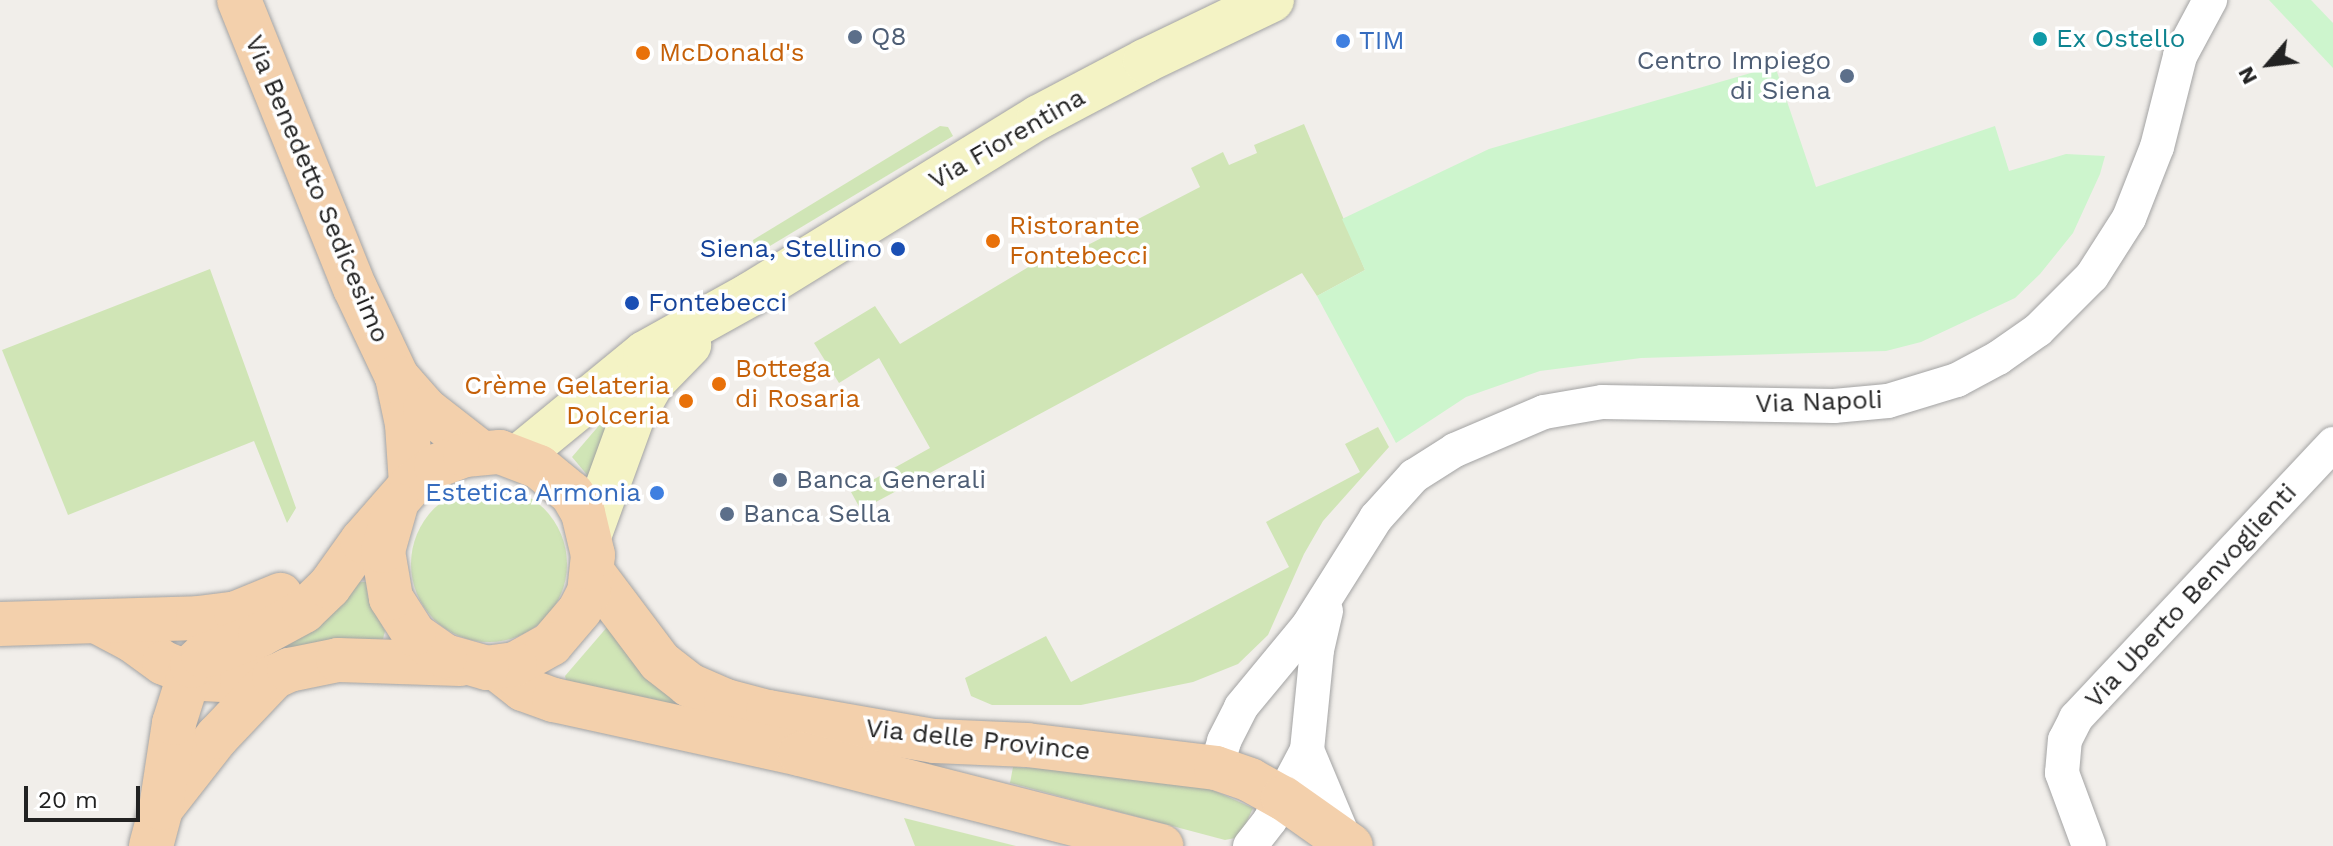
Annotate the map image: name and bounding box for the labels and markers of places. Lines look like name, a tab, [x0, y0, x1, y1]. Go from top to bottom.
place label: Q8	[871, 21, 906, 53]
place label: Ex Ostello	[2056, 23, 2186, 55]
place label: TIM	[1359, 25, 1405, 57]
marker: Q8	[846, 28, 864, 46]
marker: Ex Ostello	[2031, 30, 2049, 48]
marker: TIM	[1334, 32, 1352, 50]
place label: McDonald's	[659, 37, 804, 69]
marker: McDonald's	[634, 44, 652, 62]
place label: Centro Impiego di Siena	[1637, 45, 1831, 106]
marker: Centro Impiego di Siena	[1838, 67, 1856, 85]
place label: Ristorante Fontebecci	[1009, 210, 1148, 272]
marker: Ristorante Fontebecci	[984, 232, 1002, 250]
place label: Siena, Stellino	[700, 233, 882, 265]
marker: Siena, Stellino	[889, 240, 907, 258]
place label: Fontebecci	[648, 287, 787, 319]
marker: Fontebecci	[623, 294, 641, 312]
place label: Bottega di Rosaria	[735, 353, 860, 414]
place label: Crème Gelateria Dolceria	[464, 370, 670, 432]
marker: Bottega di Rosaria	[710, 375, 728, 393]
marker: Crème Gelateria Dolceria	[677, 392, 695, 410]
place label: Banca Generali	[796, 464, 987, 496]
marker: Banca Generali	[771, 471, 789, 489]
place label: Estetica Armonia	[423, 477, 641, 509]
marker: Estetica Armonia	[648, 484, 666, 502]
place label: Banca Sella	[743, 498, 891, 530]
marker: Banca Sella	[718, 505, 736, 523]

